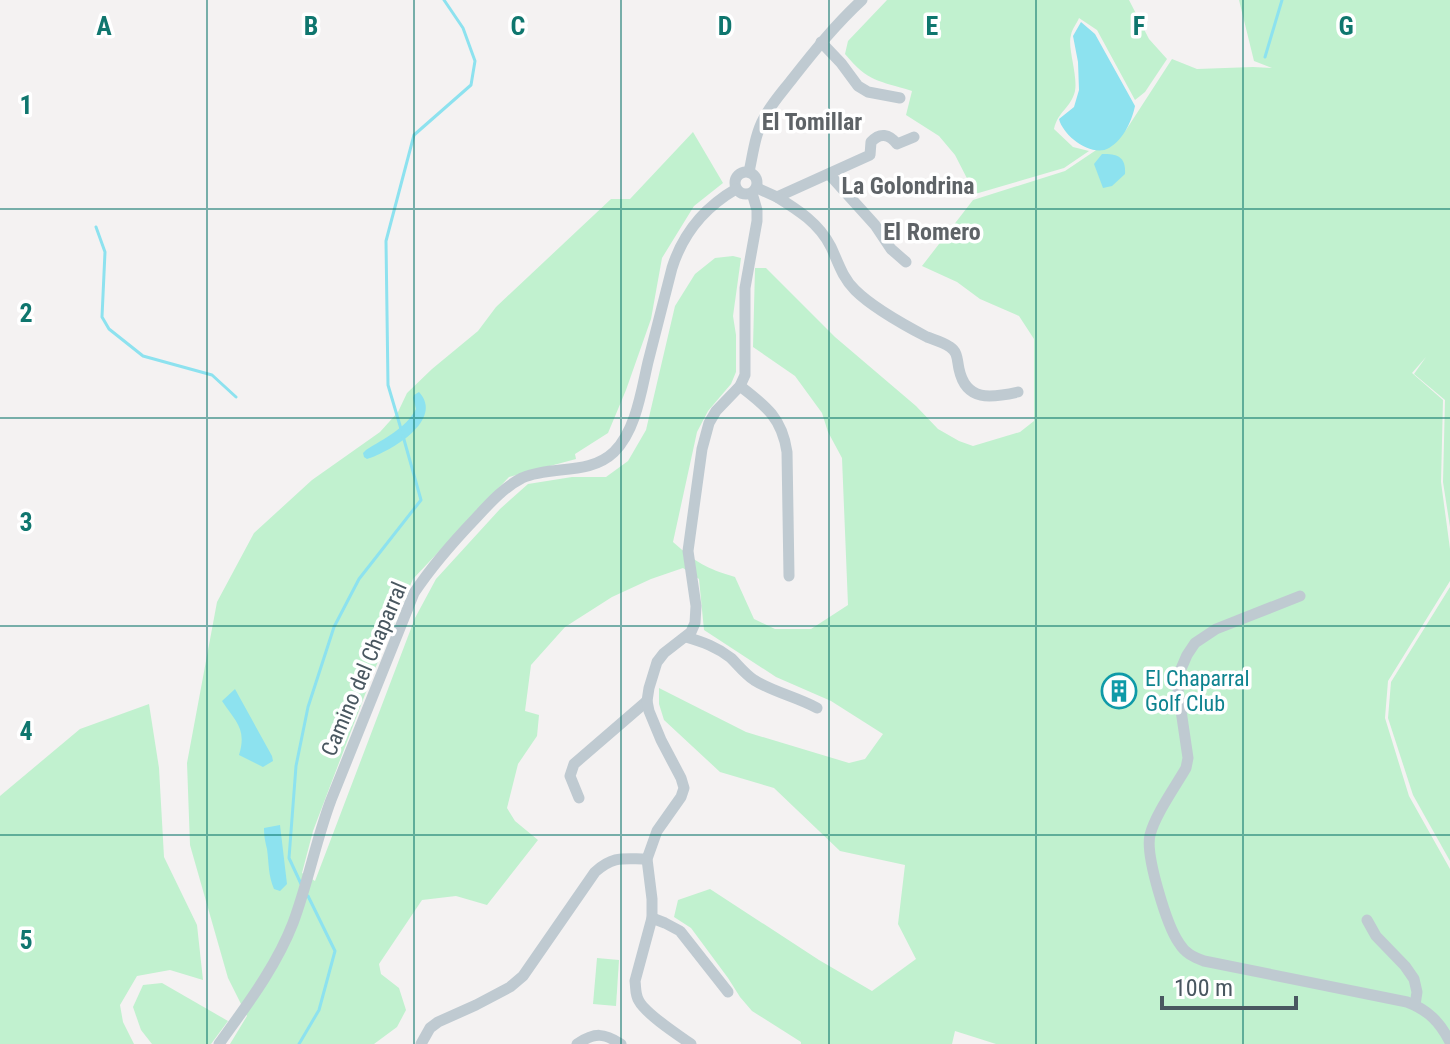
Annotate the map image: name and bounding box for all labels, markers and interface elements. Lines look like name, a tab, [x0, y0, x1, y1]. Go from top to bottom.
text: A	[96, 11, 112, 41]
text: B	[304, 11, 318, 41]
text: C	[511, 11, 526, 41]
text: D	[718, 11, 732, 41]
text: E	[926, 11, 939, 41]
text: F	[1133, 11, 1145, 41]
text: G	[1338, 11, 1354, 41]
text: 1	[19, 90, 33, 120]
district label: El Tomillar	[762, 108, 862, 136]
district label: La Golondrina	[841, 172, 975, 200]
district label: El Romero	[883, 218, 981, 246]
text: 2	[19, 298, 33, 328]
text: 3	[19, 507, 33, 537]
street label: Camino del Chaparral	[316, 578, 412, 760]
place label: El Chaparral Golf Club	[1145, 666, 1250, 716]
building icon: El Chaparral Golf Club	[1100, 672, 1138, 710]
text: 4	[19, 716, 33, 746]
text: 5	[19, 925, 33, 955]
scale bar	[1162, 960, 1296, 1010]
text: 100 m	[1174, 974, 1233, 1002]

